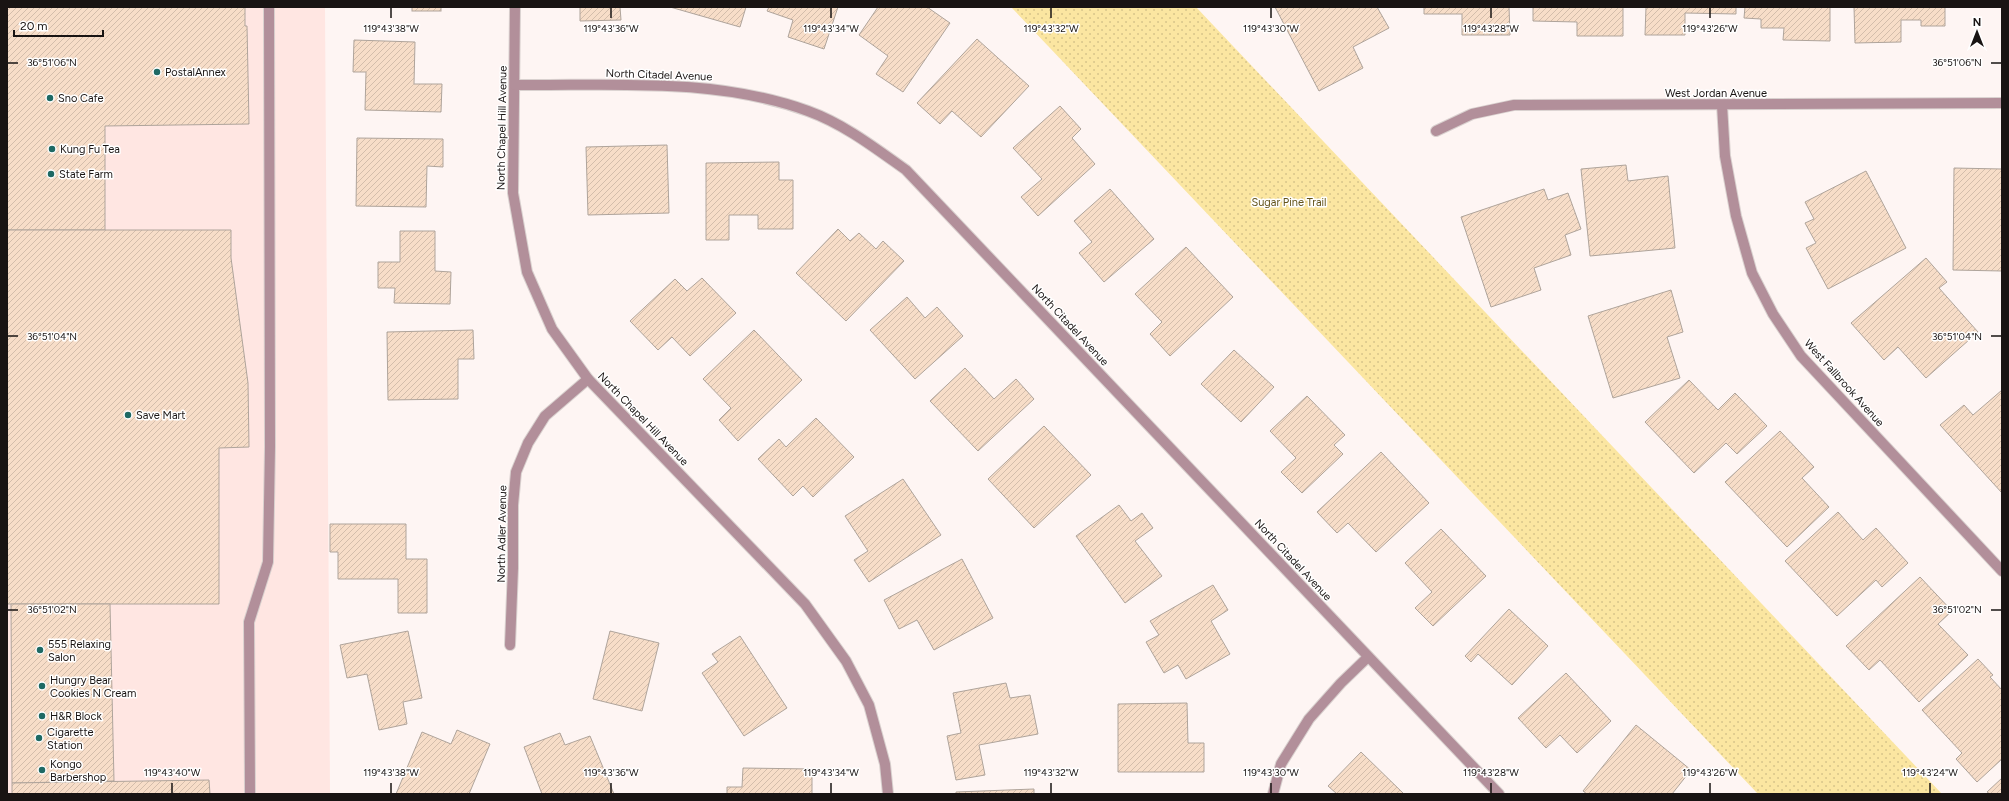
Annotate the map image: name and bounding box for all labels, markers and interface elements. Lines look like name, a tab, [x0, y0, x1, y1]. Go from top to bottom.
scale bar	[14, 12, 103, 38]
north arrow	[1957, 12, 1997, 52]
text: N	[1973, 16, 1981, 29]
text: 20 m	[20, 19, 48, 33]
text: 119°43'38"W	[363, 22, 419, 35]
text: 119°43'36"W	[583, 22, 639, 35]
text: 119°43'34"W	[803, 22, 859, 35]
text: 119°43'32"W	[1023, 22, 1079, 35]
text: 119°43'30"W	[1243, 22, 1299, 35]
text: 119°43'28"W	[1463, 22, 1519, 35]
text: 119°43'26"W	[1682, 22, 1738, 35]
text: 36°51'06"N	[27, 56, 77, 69]
text: 36°51'06"N	[1932, 56, 1982, 69]
place label: PostalAnnex	[165, 66, 227, 79]
street label: North Chapel Hill Avenue	[494, 66, 510, 190]
marker: PostalAnnex	[152, 67, 162, 77]
street label: North Citadel Avenue	[605, 67, 713, 83]
street label: West Jordan Avenue	[1665, 87, 1767, 100]
place label: Sno Cafe	[58, 92, 104, 105]
marker: Sno Cafe	[45, 93, 55, 103]
place label: Kung Fu Tea	[60, 143, 120, 156]
marker: Kung Fu Tea	[47, 144, 57, 154]
place label: State Farm	[59, 168, 113, 181]
marker: State Farm	[46, 169, 56, 179]
park label: Sugar Pine Trail	[1251, 196, 1327, 209]
street label: North Citadel Avenue	[1029, 282, 1111, 368]
text: 36°51'04"N	[27, 330, 77, 343]
text: 36°51'04"N	[1932, 330, 1982, 343]
street label: West Fallbrook Avenue	[1801, 337, 1887, 429]
street label: North Chapel Hill Avenue	[595, 370, 691, 468]
place label: Save Mart	[136, 409, 185, 422]
marker: Save Mart	[123, 410, 133, 420]
street label: North Adler Avenue	[495, 485, 509, 583]
street label: North Citadel Avenue	[1252, 517, 1334, 603]
text: 36°51'02"N	[27, 603, 77, 616]
text: 36°51'02"N	[1932, 603, 1982, 616]
place label: 555 Relaxing Salon	[48, 638, 111, 664]
marker: 555 Relaxing Salon	[35, 645, 45, 655]
place label: Hungry Bear Cookies N Cream	[50, 674, 136, 700]
marker: Hungry Bear Cookies N Cream	[37, 681, 47, 691]
place label: H&R Block	[50, 710, 102, 723]
marker: H&R Block	[37, 711, 47, 721]
place label: Cigarette Station	[47, 726, 94, 752]
marker: Cigarette Station	[34, 733, 44, 743]
place label: Kongo Barbershop	[50, 758, 107, 784]
marker: Kongo Barbershop	[37, 765, 47, 775]
text: 119°43'40"W	[144, 766, 201, 779]
text: 119°43'38"W	[363, 766, 419, 779]
text: 119°43'36"W	[583, 766, 639, 779]
text: 119°43'34"W	[803, 766, 859, 779]
text: 119°43'32"W	[1023, 766, 1079, 779]
text: 119°43'30"W	[1243, 766, 1299, 779]
text: 119°43'28"W	[1463, 766, 1519, 779]
text: 119°43'26"W	[1682, 766, 1738, 779]
text: 119°43'24"W	[1902, 766, 1958, 779]

